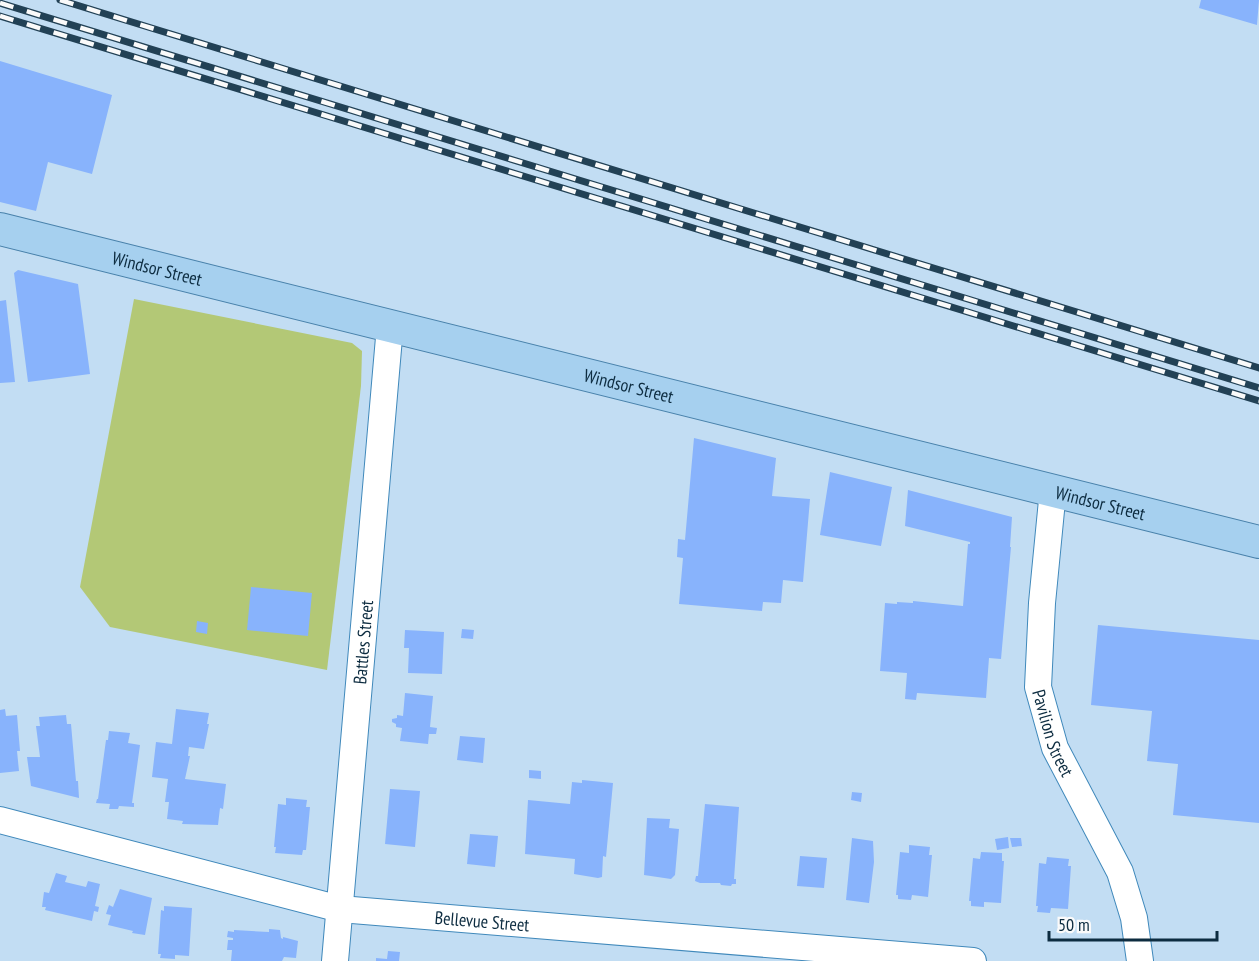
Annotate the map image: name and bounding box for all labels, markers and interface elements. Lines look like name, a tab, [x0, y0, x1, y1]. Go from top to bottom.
street label: Windsor Street	[110, 246, 205, 290]
street label: Windsor Street	[582, 363, 676, 408]
street label: Windsor Street	[1053, 480, 1148, 525]
street label: Battles Street	[348, 599, 378, 685]
street label: Pavilion Street	[1028, 687, 1079, 780]
scale bar	[1049, 904, 1217, 942]
street label: Bellevue Street	[434, 905, 530, 936]
text: 50 m	[1058, 913, 1090, 936]

